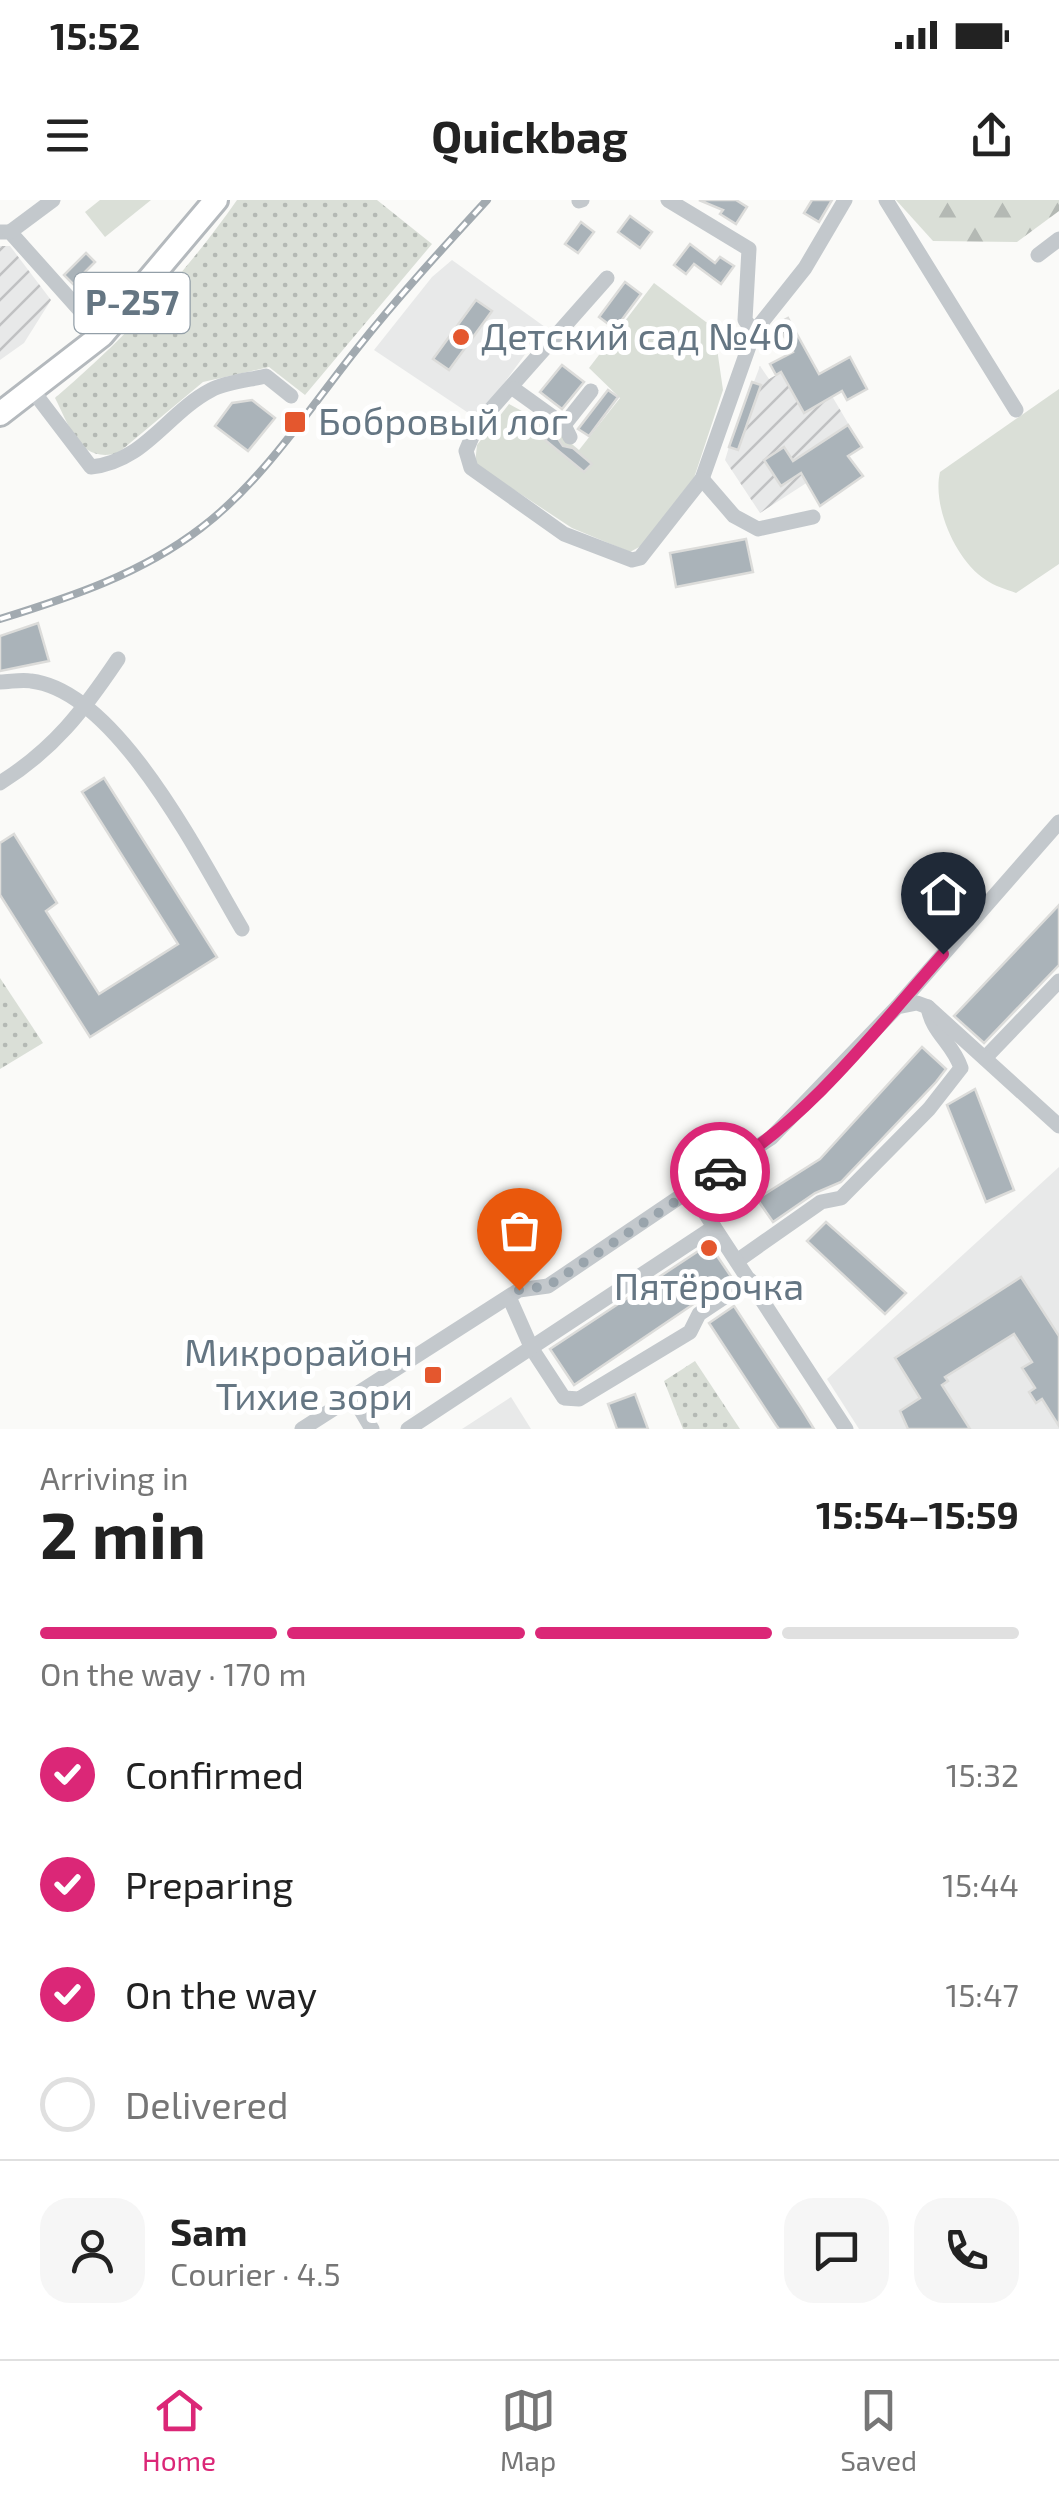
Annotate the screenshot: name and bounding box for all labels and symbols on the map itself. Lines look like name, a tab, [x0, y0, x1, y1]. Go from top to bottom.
road number: Р-257	[74, 273, 190, 333]
place label: Детский сад №40	[481, 312, 795, 358]
marker: Детский сад №40	[450, 326, 472, 348]
place label: Бобровый лог	[318, 397, 568, 443]
marker: Бобровый лог	[282, 409, 308, 435]
pin	[901, 852, 986, 955]
courier	[670, 1122, 770, 1222]
pin	[477, 1188, 562, 1291]
marker: Пятёрочка	[698, 1237, 720, 1259]
place label: Пятёрочка	[614, 1262, 804, 1308]
place label: Микрорайон Тихие зори	[184, 1328, 413, 1418]
marker: Микрорайон Тихие зори	[422, 1364, 444, 1386]

